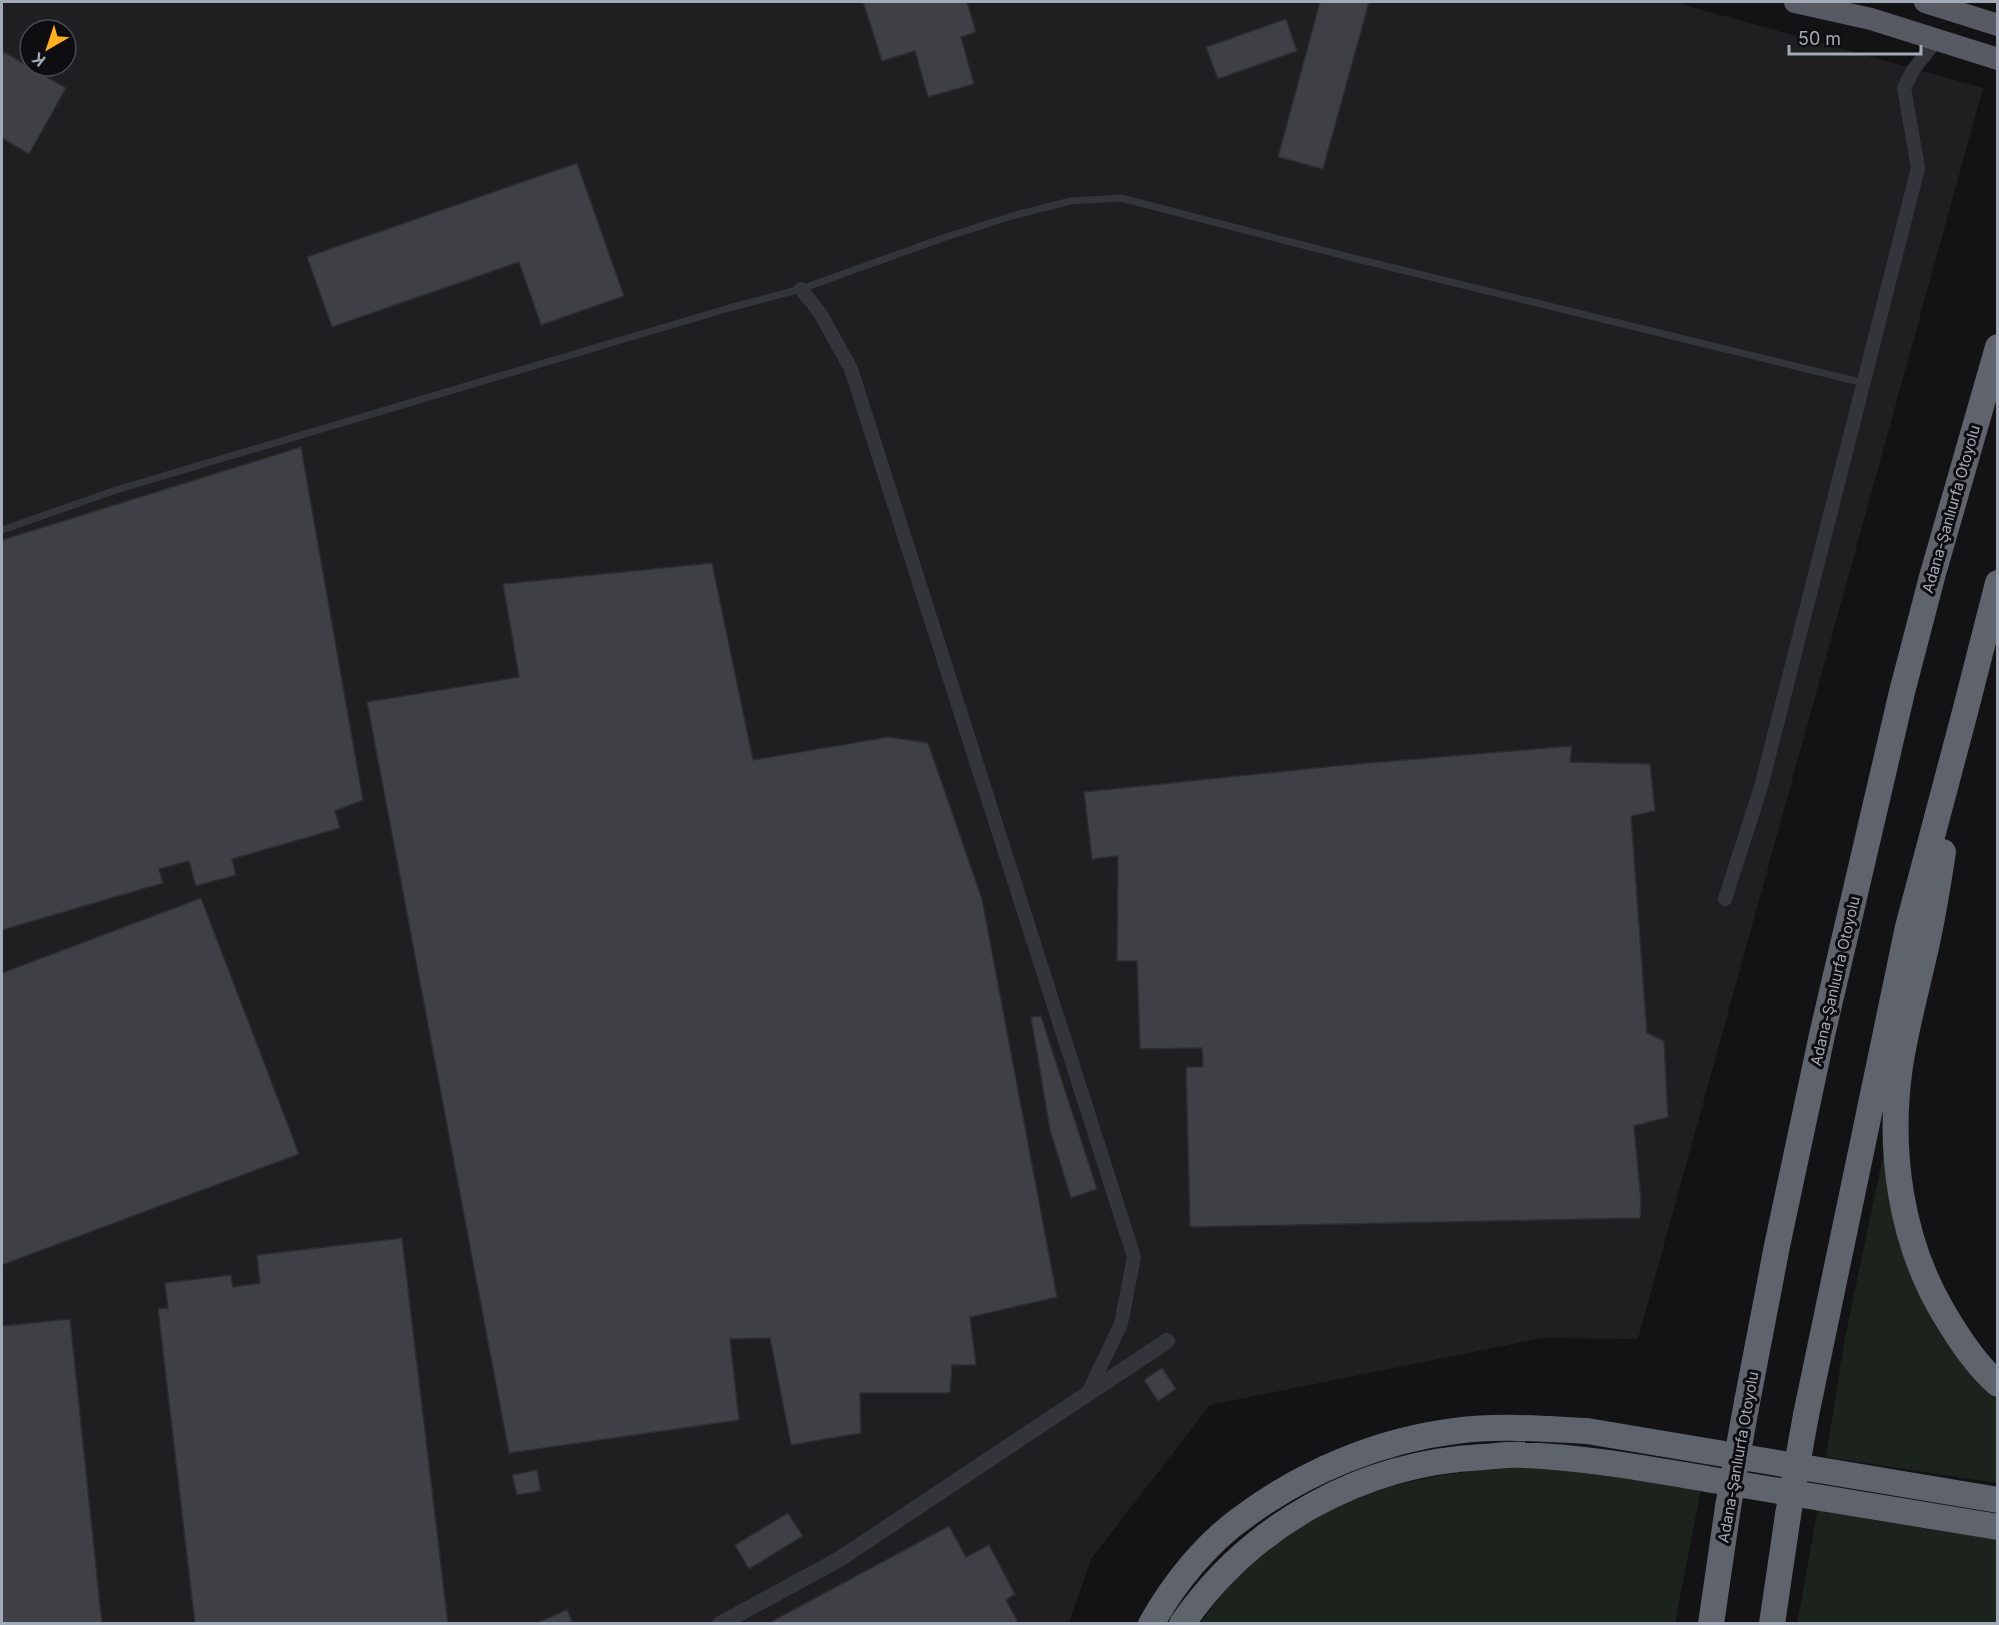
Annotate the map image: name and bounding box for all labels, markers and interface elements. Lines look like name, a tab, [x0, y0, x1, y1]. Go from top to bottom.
north arrow	[18, 18, 78, 78]
scale bar	[1789, 18, 1921, 56]
text: 50 m	[1798, 28, 1841, 49]
text: K	[27, 48, 49, 71]
street label: Adana-Şanlıurfa Otoyolu	[1918, 423, 1984, 595]
street label: Adana-Şanlıurfa Otoyolu	[1806, 894, 1864, 1068]
street label: Adana-Şanlıurfa Otoyolu	[1714, 1370, 1762, 1544]

